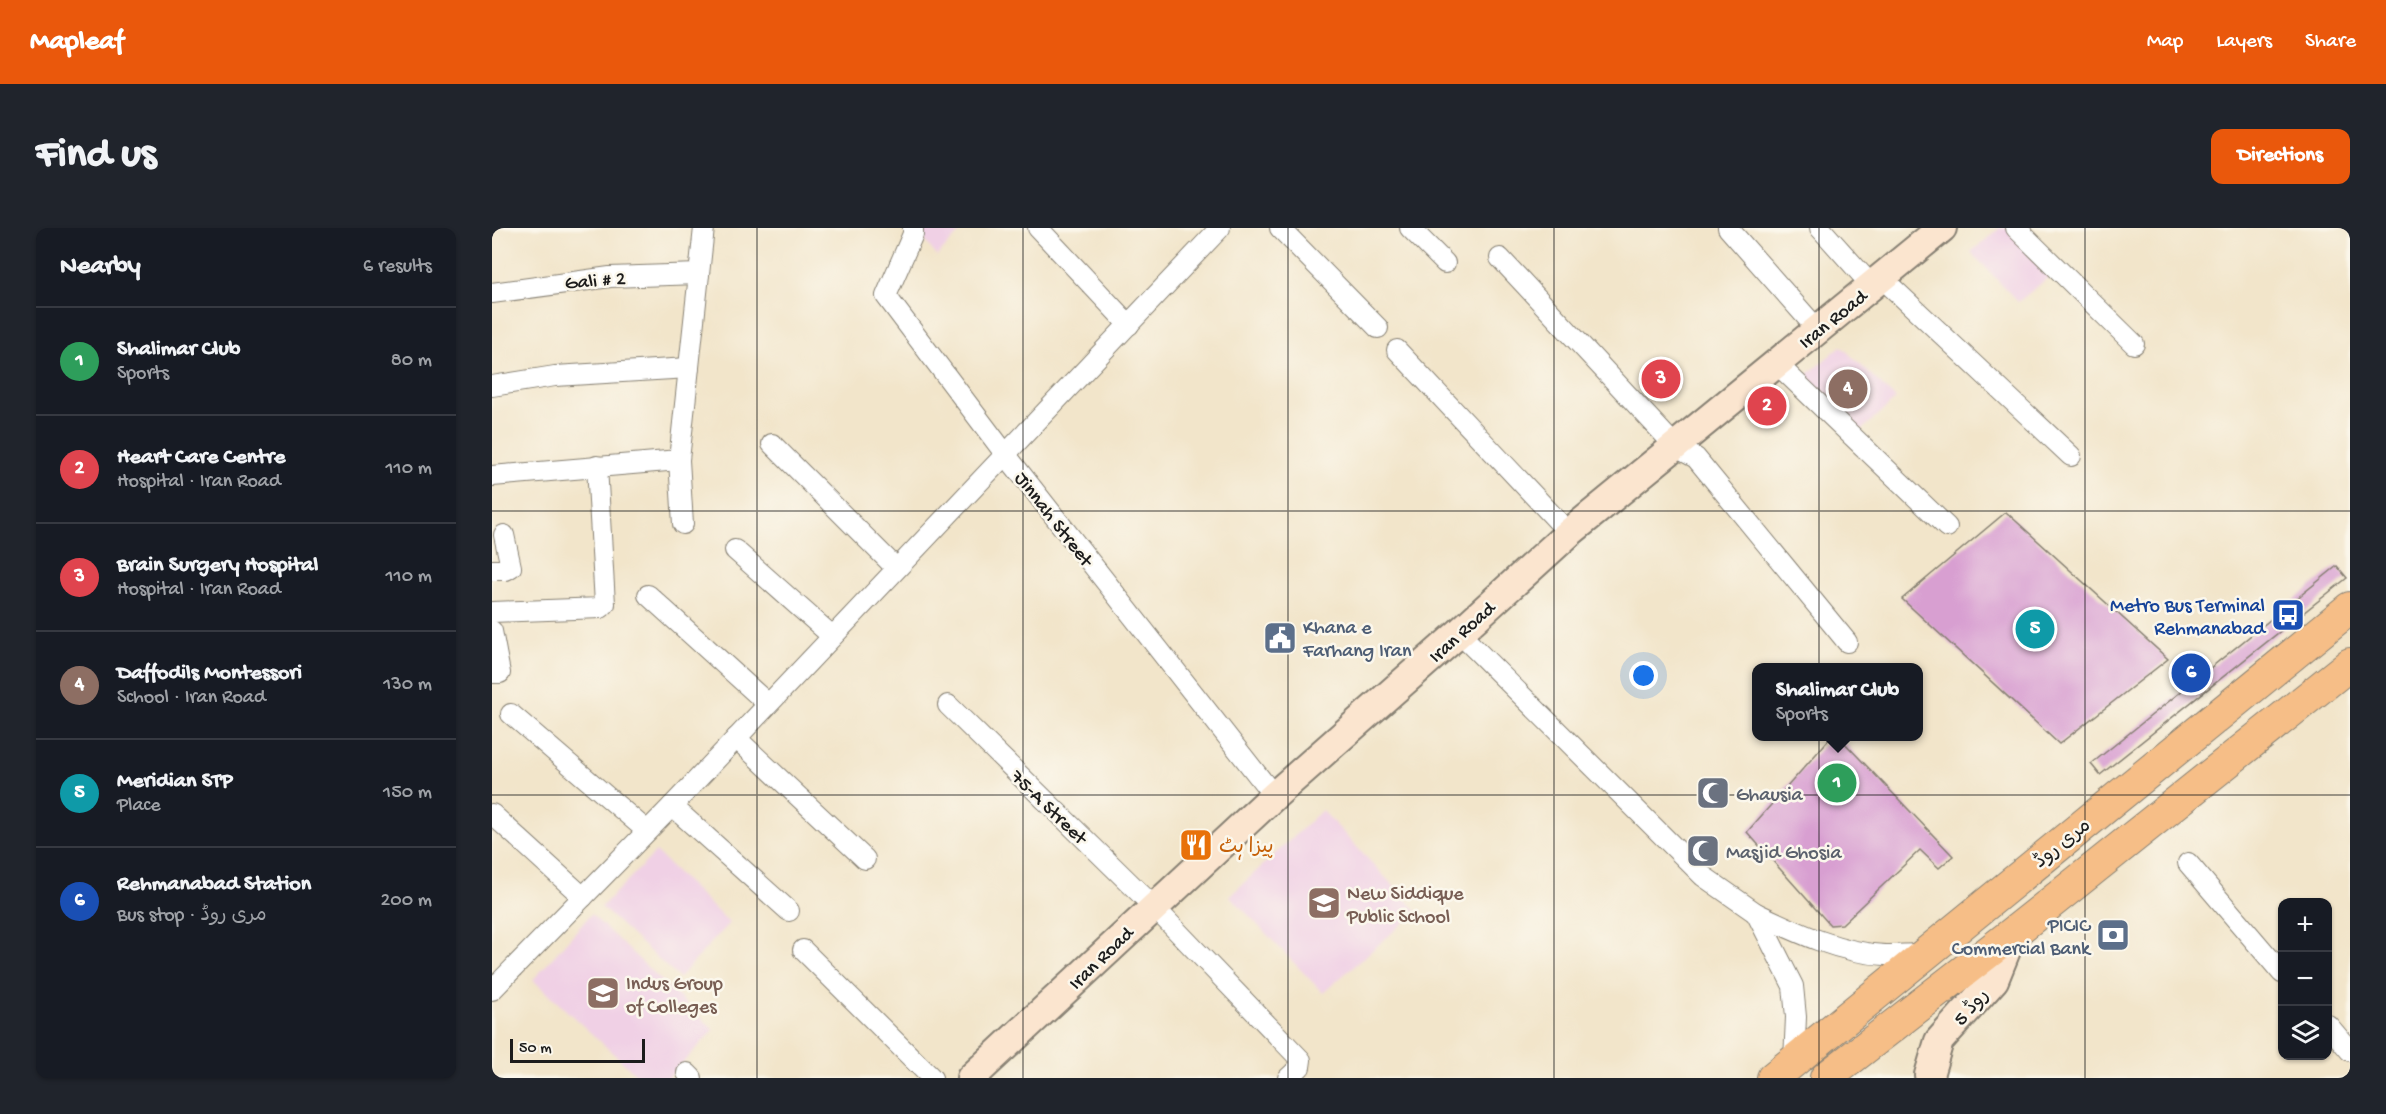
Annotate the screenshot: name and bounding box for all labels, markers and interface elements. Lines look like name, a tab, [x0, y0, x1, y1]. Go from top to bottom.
text: Mapleaf	[30, 26, 124, 59]
text: Map	[2147, 30, 2183, 55]
text: Layers	[2216, 30, 2272, 55]
text: Share	[2305, 30, 2356, 55]
button: Directions	[2211, 129, 2350, 184]
text: Find us	[36, 132, 156, 181]
text: Nearby	[60, 252, 141, 283]
text: 6 results	[363, 256, 432, 279]
street label: Gali # 2	[564, 268, 627, 297]
street label: Iran Road	[1796, 285, 1875, 355]
text: Shalimar Club	[117, 337, 240, 363]
text: 1	[75, 350, 84, 373]
text: 80 m	[391, 350, 432, 373]
pin: 3	[1642, 356, 1680, 402]
text: Sports	[117, 363, 169, 386]
pin: 4	[1828, 366, 1868, 412]
pin: 2	[1748, 384, 1786, 429]
text: Heart Care Centre	[117, 445, 285, 471]
text: 2	[75, 458, 84, 481]
text: 110 m	[386, 458, 432, 481]
street label: Jinnah Street	[1008, 468, 1097, 574]
text: Hospital · Iran Road	[117, 471, 281, 494]
text: Brain Surgery Hospital	[117, 553, 318, 579]
text: 3	[74, 566, 85, 589]
text: 110 m	[386, 566, 432, 589]
text: Hospital · Iran Road	[117, 579, 281, 602]
street label: Iran Road	[1426, 596, 1503, 669]
place label: Metro Bus Terminal Rehmanabad	[2110, 596, 2267, 642]
bus stop icon: Metro Bus Terminal Rehmanabad	[2270, 597, 2306, 633]
pin: 5	[2016, 606, 2054, 652]
place label: Khana e Farhang Iran	[1302, 618, 1412, 664]
public building icon: Khana e Farhang Iran	[1262, 620, 1298, 656]
pin: 6	[2172, 650, 2210, 696]
text: Daffodils Montessori	[117, 661, 302, 687]
your location	[1629, 661, 1658, 690]
popup	[1752, 663, 1923, 741]
text: 4	[75, 674, 84, 697]
text: 130 m	[383, 674, 432, 697]
text: Shalimar Club	[1776, 678, 1899, 704]
text: School · Iran Road	[117, 687, 266, 710]
text: Sports	[1776, 704, 1828, 727]
pin: 1	[1818, 760, 1856, 806]
street label: 75-A Street	[1004, 766, 1092, 852]
text: Meridian STP	[117, 769, 233, 795]
mosque icon: Ghausia	[1695, 775, 1731, 811]
text: 5	[74, 782, 85, 805]
text: 150 m	[383, 782, 432, 805]
place label: Ghausia	[1736, 785, 1804, 808]
text: Place	[117, 795, 161, 818]
street label: مری روڈ	[2029, 813, 2096, 875]
restaurant icon: پیزا ہٹ	[1178, 827, 1214, 863]
mosque icon: Masjid Ghosia	[1685, 833, 1721, 869]
place label: پیزا ہٹ	[1219, 836, 1274, 860]
place label: Masjid Ghosia	[1726, 843, 1842, 866]
text: Rehmanabad Station	[117, 872, 311, 898]
place label: New Siddique Public School	[1346, 884, 1464, 930]
school or university icon: New Siddique Public School	[1306, 885, 1342, 921]
text: 6	[74, 890, 85, 913]
text: 200 m	[381, 890, 432, 913]
map controls	[2278, 898, 2332, 1060]
button: +	[2278, 898, 2332, 952]
text: Bus stop · مری روڈ	[117, 905, 267, 928]
place label: PICIC Commercial Bank	[1952, 916, 2092, 962]
bank icon: PICIC Commercial Bank	[2095, 917, 2131, 953]
street label: Iran Road	[1065, 922, 1141, 996]
button: −	[2278, 952, 2332, 1006]
place label: Indus Group of Colleges	[626, 974, 723, 1020]
school or university icon: Indus Group of Colleges	[585, 975, 621, 1011]
street label: روڈ 5	[1949, 984, 1995, 1032]
button: layers	[2278, 1006, 2332, 1060]
scale bar	[510, 1036, 645, 1064]
text: 50 m	[519, 1040, 552, 1059]

